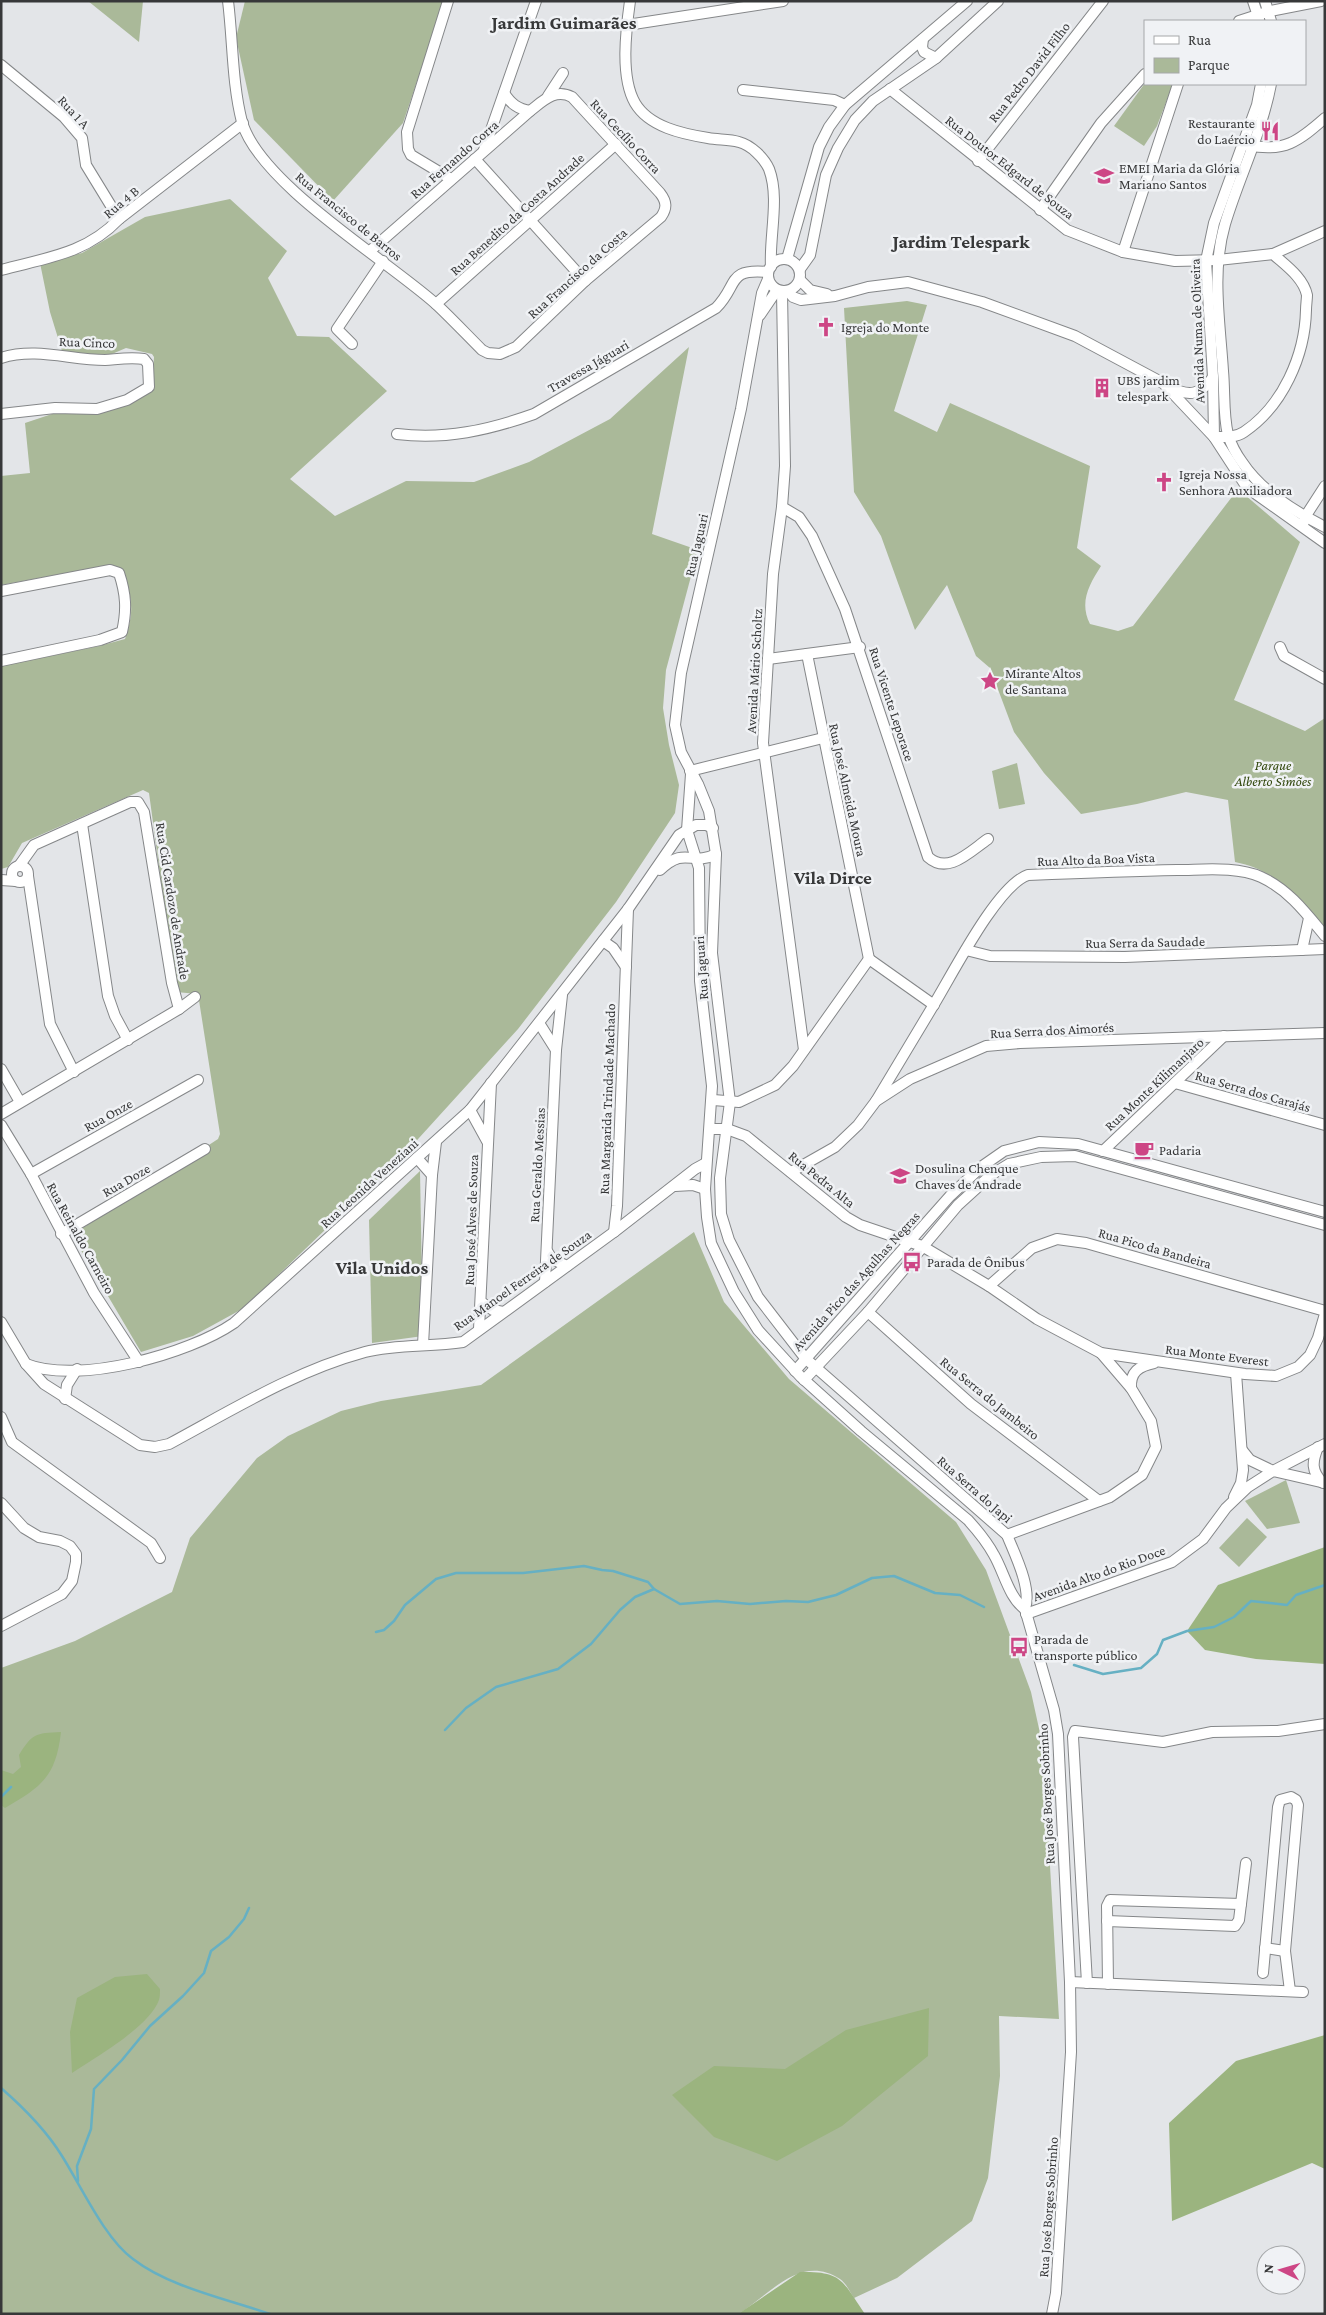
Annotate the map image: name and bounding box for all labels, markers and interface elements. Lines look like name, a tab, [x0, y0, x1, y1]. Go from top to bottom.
district label: Jardim Guimarães	[489, 12, 637, 33]
street label: Rua Pedro David Filho	[985, 19, 1073, 125]
legend	[1144, 20, 1306, 85]
text: Rua	[1188, 32, 1211, 48]
text: Parque	[1188, 57, 1230, 74]
street label: Rua 1 A	[55, 92, 93, 132]
street label: Rua Cecílio Corra	[587, 95, 665, 177]
street label: Rua Doutor Edgard de Souza	[942, 112, 1078, 223]
place label: Restaurante do Laércio	[1188, 115, 1255, 147]
street label: Rua Fernando Corra	[407, 116, 502, 202]
restaurant icon: Restaurante do Laércio	[1259, 120, 1281, 142]
street label: Rua Benedito da Costa Andrade	[447, 149, 587, 279]
place label: EMEI Maria da Glória Mariano Santos	[1119, 160, 1240, 192]
school or university icon: EMEI Maria da Glória Mariano Santos	[1093, 165, 1115, 187]
street label: Rua Francisco de Barros	[293, 168, 405, 264]
street label: Rua 4 B	[100, 182, 142, 221]
street label: Rua Francisco da Costa	[524, 224, 630, 322]
district label: Jardim Telespark	[890, 231, 1030, 252]
street label: Avenida Numa de Oliveira	[1186, 258, 1208, 404]
church icon: Igreja do Monte	[815, 316, 837, 338]
place label: Igreja do Monte	[841, 319, 929, 336]
street label: Rua Cinco	[59, 333, 115, 351]
street label: Travessa Jáguari	[544, 336, 632, 396]
place label: UBS jardim telespark	[1117, 372, 1180, 404]
building icon: UBS jardim telespark	[1091, 377, 1113, 399]
place label: Igreja Nossa Senhora Auxiliadora	[1179, 466, 1293, 498]
church icon: Igreja Nossa Senhora Auxiliadora	[1153, 471, 1175, 493]
street label: Rua Jaguari	[681, 512, 711, 578]
street label: Avenida Mário Scholtz	[743, 608, 765, 734]
street label: Rua Vicente Leporace	[866, 645, 918, 763]
place label: Mirante Altos de Santana	[1005, 665, 1081, 697]
place icon: Mirante Altos de Santana	[979, 670, 1001, 692]
street label: Rua José Almeida Moura	[826, 722, 870, 859]
park label: Parque Alberto Simões	[1234, 757, 1312, 789]
street label: Rua Cid Cardozo de Andrade	[153, 821, 193, 981]
street label: Rua Alto da Boa Vista	[1037, 849, 1156, 869]
district label: Vila Dirce	[793, 867, 872, 888]
street label: Rua Serra da Saudade	[1085, 933, 1205, 951]
street label: Rua Jaguari	[691, 935, 711, 1001]
street label: Rua Margarida Trindade Machado	[596, 1003, 618, 1195]
street label: Rua Serra dos Aimorés	[990, 1019, 1114, 1041]
street label: Rua Monte Kilimanjaro	[1101, 1034, 1207, 1135]
street label: Rua Serra dos Carajás	[1193, 1067, 1313, 1116]
street label: Rua Onze	[81, 1095, 135, 1135]
street label: Rua Geraldo Messias	[526, 1107, 548, 1223]
street label: Rua Leonida Veneziani	[317, 1135, 422, 1231]
cafe icon: Padaria	[1133, 1139, 1155, 1161]
place label: Padaria	[1159, 1142, 1202, 1158]
street label: Rua Pedra Alta	[786, 1147, 859, 1211]
street label: Rua José Alves de Souza	[461, 1154, 481, 1286]
street label: Rua Doze	[99, 1160, 153, 1200]
place label: Dosulina Chenque Chaves de Andrade	[915, 1160, 1022, 1192]
school or university icon: Dosulina Chenque Chaves de Andrade	[889, 1165, 911, 1187]
street label: Rua Reinaldo Carneiro	[44, 1180, 118, 1296]
street label: Avenida Pico das Agulhas Negras	[789, 1208, 923, 1354]
street label: Rua Pico da Bandeira	[1097, 1224, 1214, 1272]
street label: Rua Manoel Ferreira de Souza	[450, 1226, 594, 1334]
bus stop icon: Parada de Ônibus	[901, 1251, 923, 1273]
place label: Parada de Ônibus	[927, 1254, 1025, 1270]
district label: Vila Unidos	[335, 1257, 428, 1278]
street label: Rua Monte Everest	[1164, 1341, 1270, 1369]
street label: Rua Serra do Jambeiro	[937, 1353, 1043, 1443]
street label: Rua Serra do Japi	[934, 1452, 1016, 1526]
street label: Avenida Alto do Rio Doce	[1031, 1542, 1167, 1604]
place label: Parada de transporte público	[1034, 1631, 1137, 1663]
bus stop icon: Parada de transporte público	[1008, 1636, 1030, 1658]
street label: Rua José Borges Sobrinho	[1034, 1723, 1058, 1865]
street label: Rua José Borges Sobrinho	[1035, 2136, 1061, 2278]
north arrow	[1256, 2245, 1306, 2295]
text: N	[1260, 2263, 1276, 2274]

